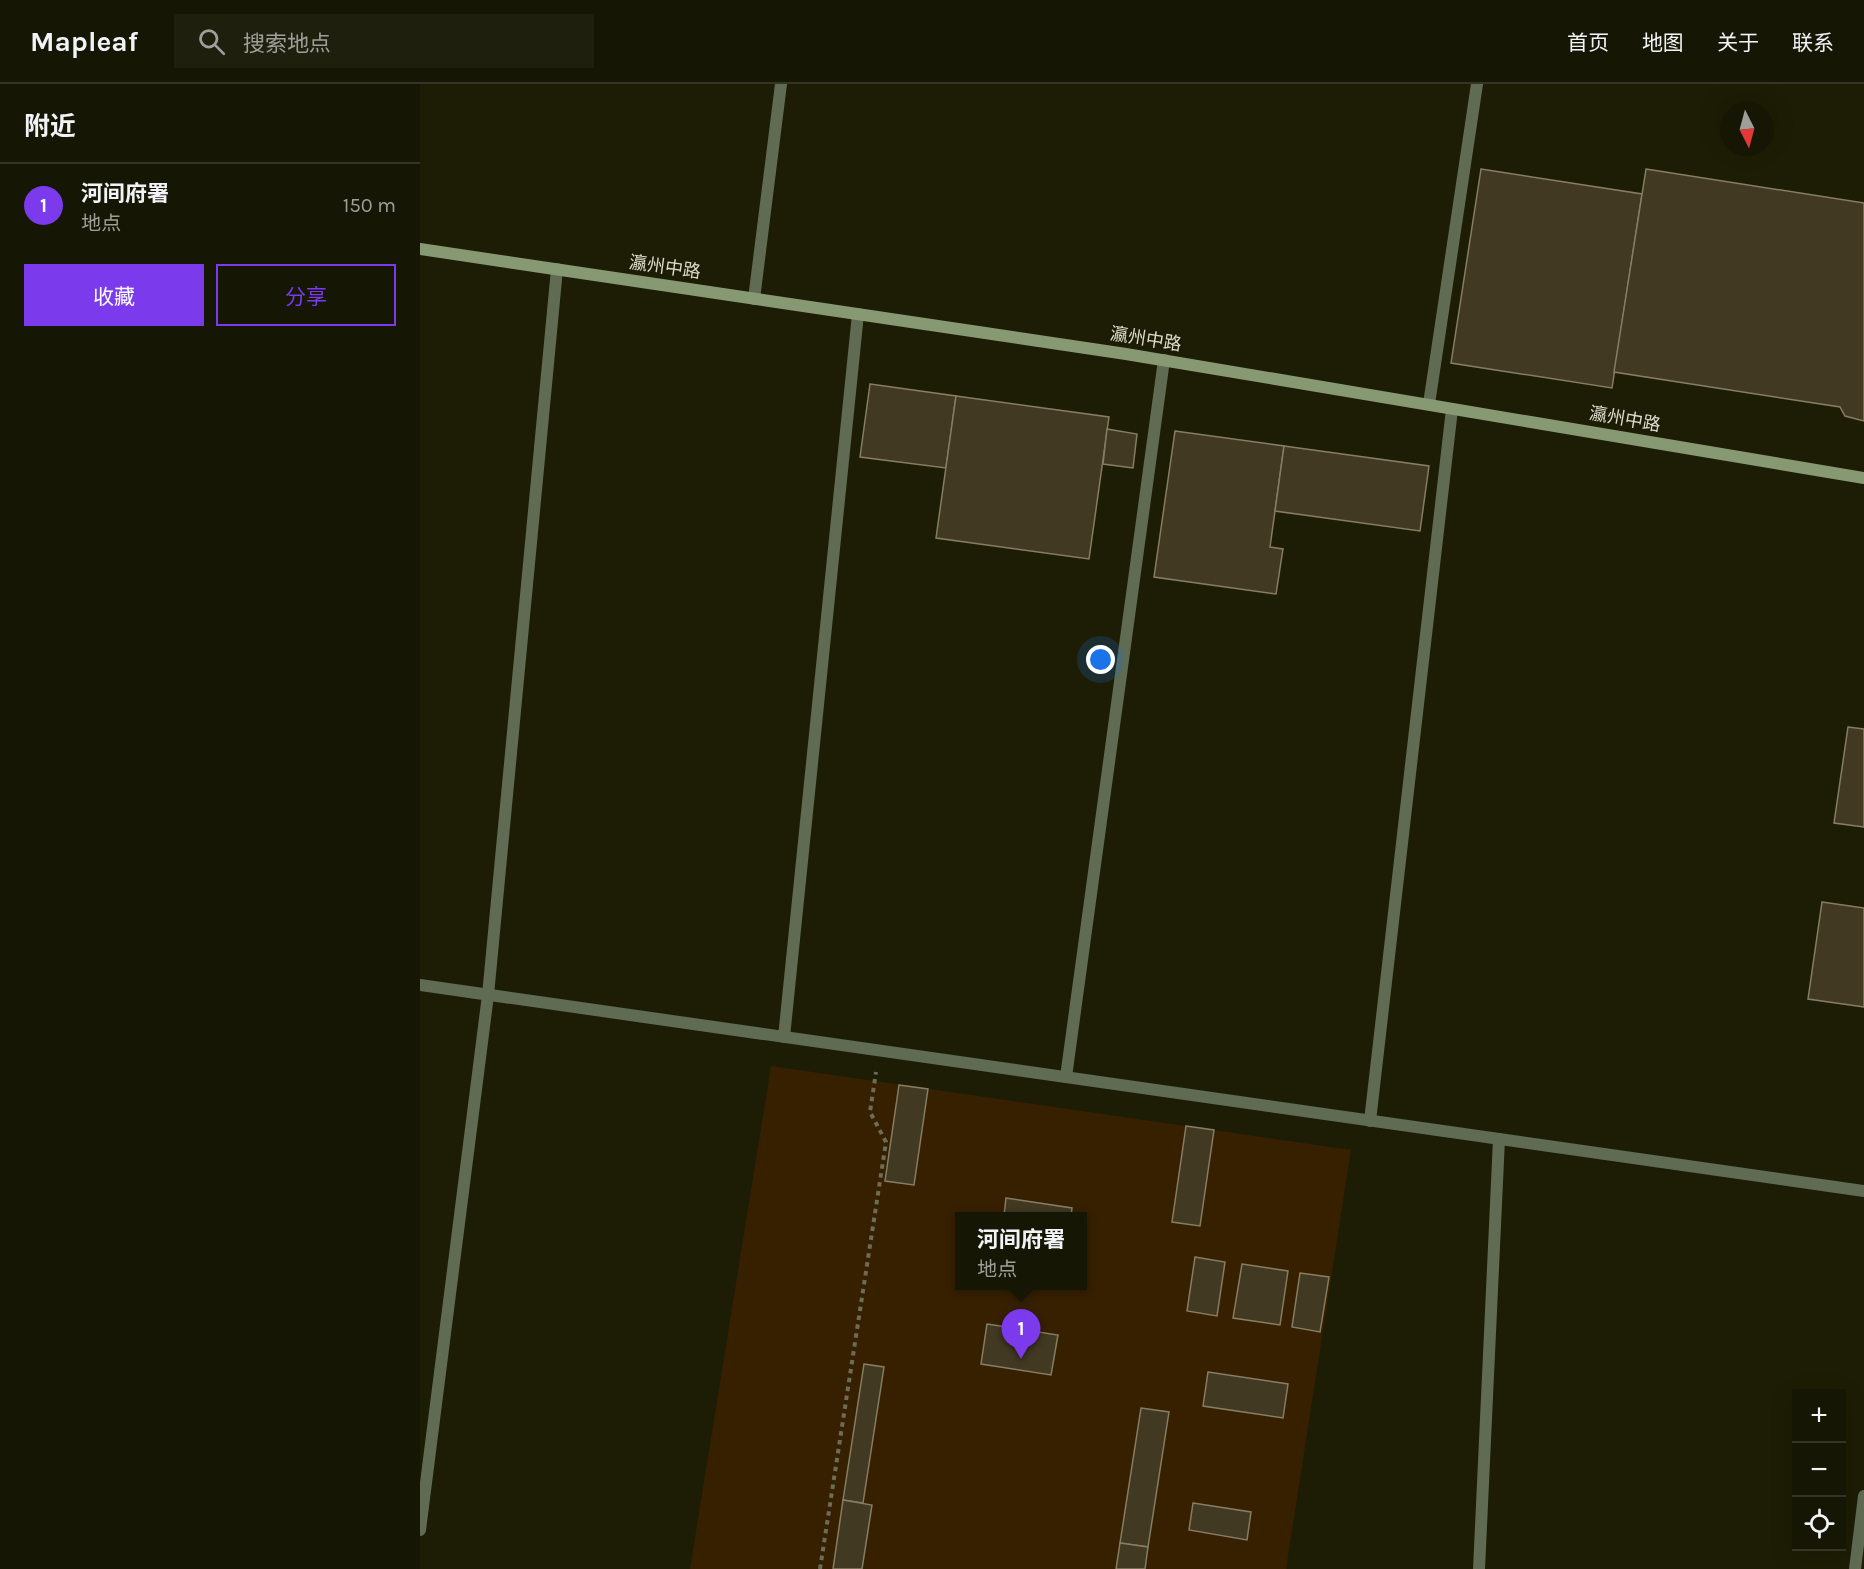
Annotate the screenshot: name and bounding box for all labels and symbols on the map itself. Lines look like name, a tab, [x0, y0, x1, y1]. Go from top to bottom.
north arrow	[1720, 102, 1774, 156]
street label: 瀛州中路	[628, 251, 702, 283]
street label: 瀛州中路	[1109, 323, 1183, 355]
street label: 瀛州中路	[1588, 402, 1662, 436]
your location	[1086, 645, 1115, 674]
pin: 1	[1002, 1310, 1040, 1359]

